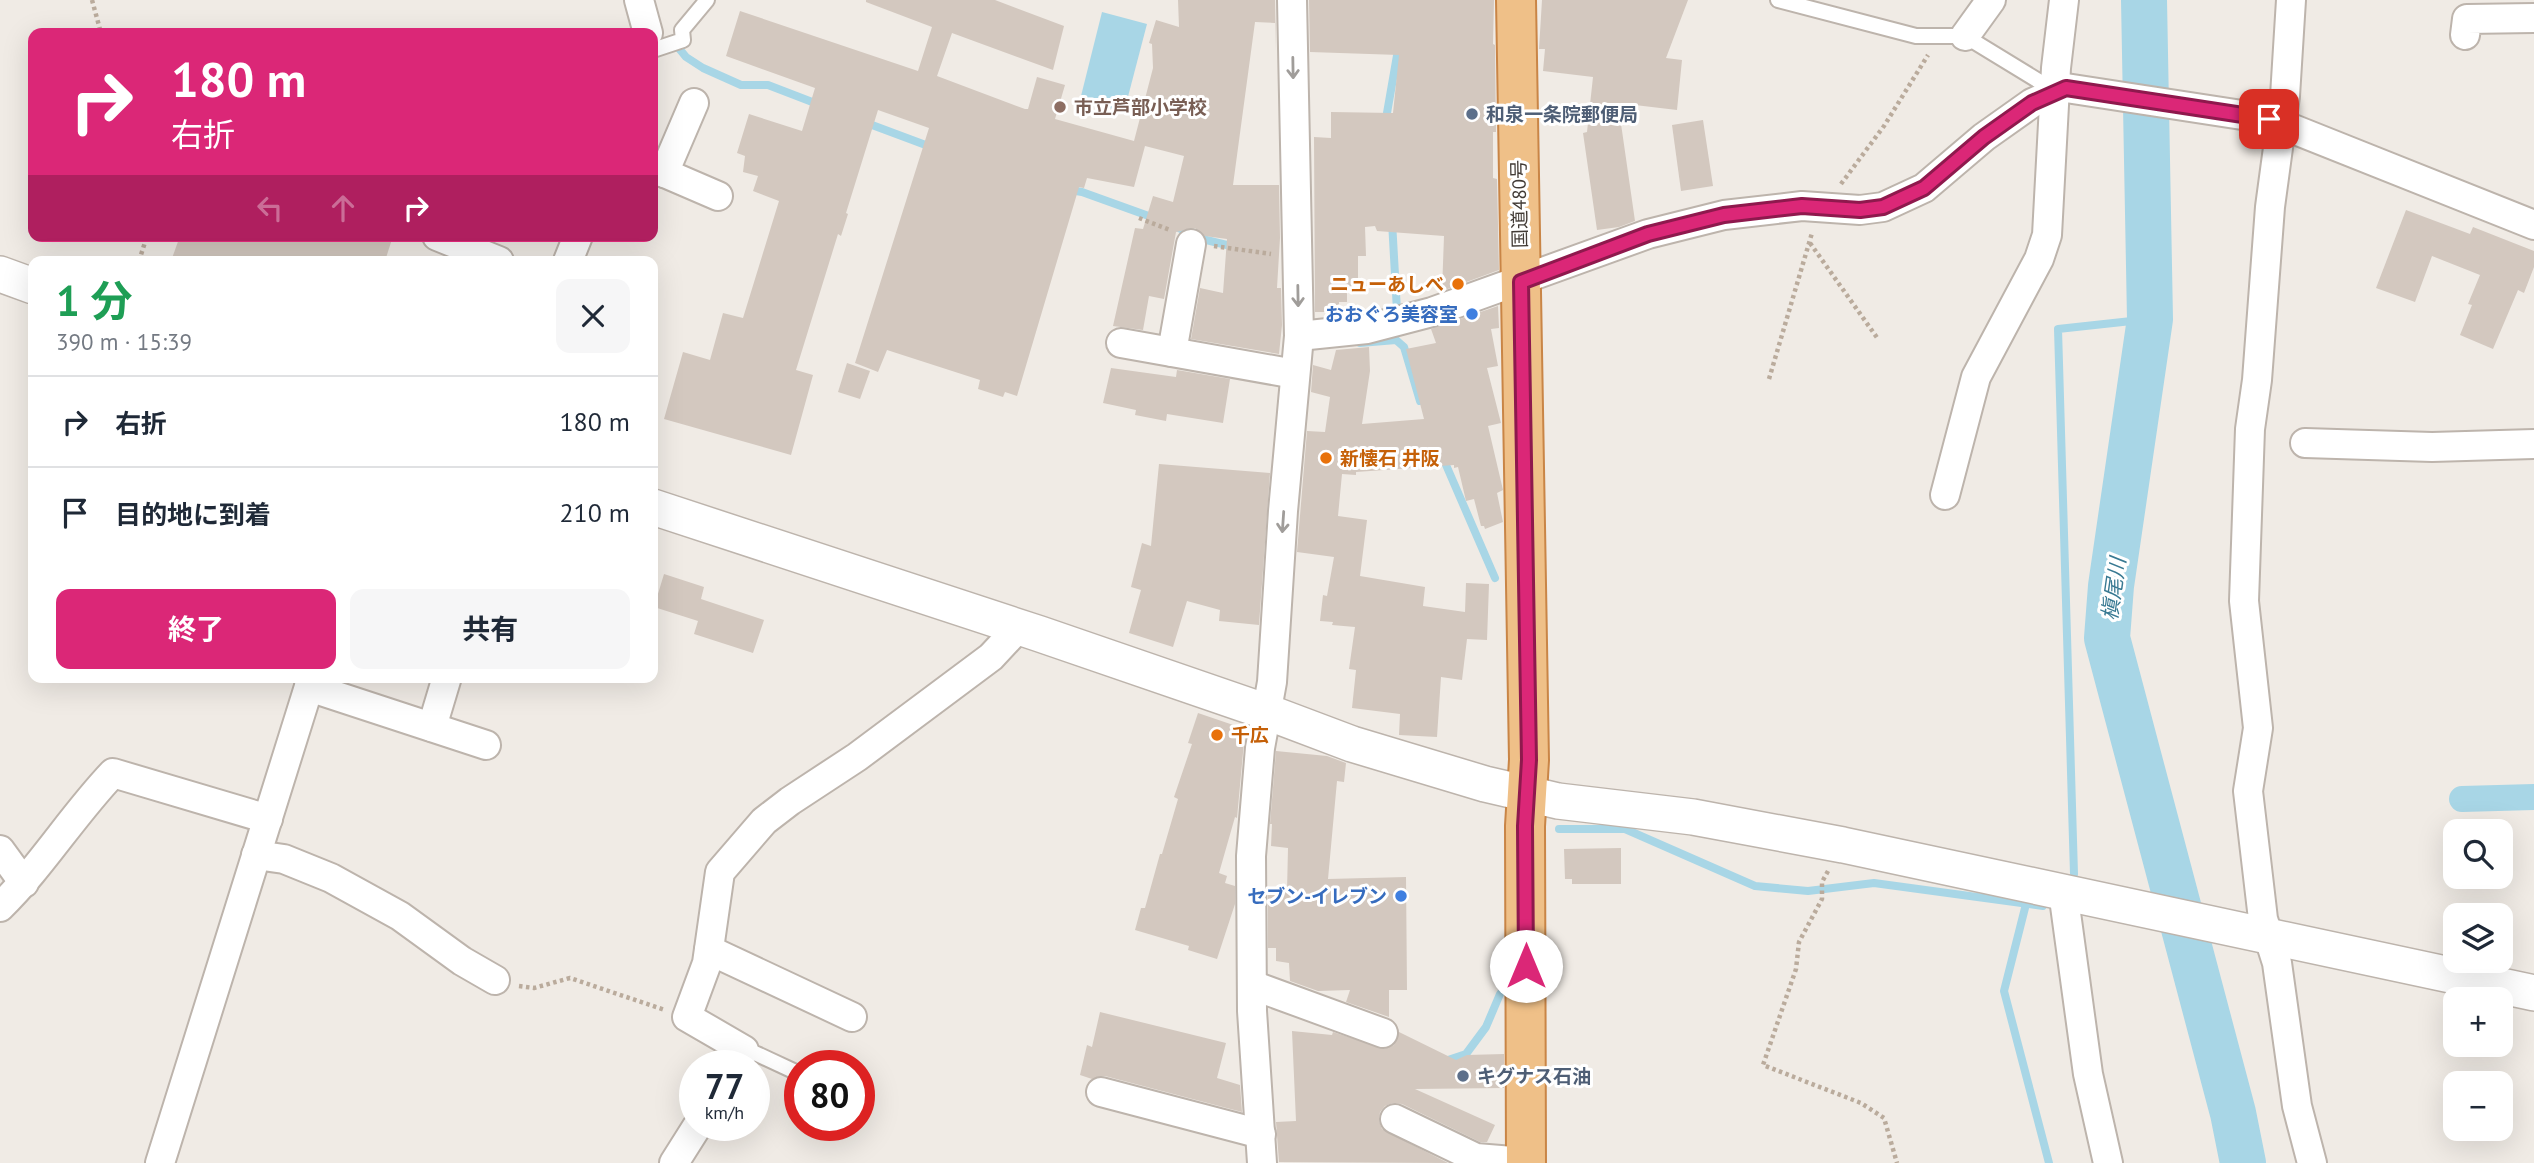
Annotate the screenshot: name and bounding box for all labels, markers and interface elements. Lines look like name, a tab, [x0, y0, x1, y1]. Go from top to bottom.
text: 180 m	[171, 47, 306, 111]
icon: right	[56, 56, 147, 147]
one-way arrow	[1286, 56, 1300, 79]
pin	[2239, 89, 2299, 149]
place label: 市立芦部小学校	[1074, 95, 1207, 119]
marker: 市立芦部小学校	[1052, 99, 1068, 115]
icon: arrive	[2250, 100, 2288, 138]
place label: 和泉一条院郵便局	[1486, 102, 1638, 126]
marker: 和泉一条院郵便局	[1464, 106, 1480, 122]
text: 右折	[171, 113, 235, 155]
street label: 国道480号	[1506, 160, 1532, 248]
icon: left	[251, 189, 289, 227]
icon: ahead	[324, 189, 362, 227]
icon: right	[397, 189, 435, 227]
place label: ニューあしべ	[1330, 272, 1444, 296]
text: 1 分	[56, 273, 132, 328]
marker: ニューあしべ	[1450, 276, 1466, 292]
button: close	[556, 279, 630, 353]
one-way arrow	[1291, 284, 1304, 307]
place label: おおぐろ美容室	[1325, 302, 1458, 326]
marker: おおぐろ美容室	[1464, 306, 1480, 322]
text: 390 m · 15:39	[56, 327, 192, 356]
icon: right	[56, 403, 94, 441]
text: 180 m	[559, 405, 630, 438]
text: 右折	[115, 407, 167, 440]
place label: 新懐石 井阪	[1340, 446, 1440, 470]
marker: 新懐石 井阪	[1318, 450, 1334, 466]
icon: arrive	[56, 494, 94, 532]
text: 210 m	[559, 496, 630, 529]
text: 目的地に到着	[115, 498, 271, 531]
one-way arrow	[1276, 511, 1289, 533]
water label: 槇尾川	[2096, 554, 2132, 622]
button: 終了	[56, 589, 336, 669]
button: 共有	[350, 589, 630, 669]
place label: 千広	[1231, 723, 1269, 747]
marker: 千広	[1209, 727, 1225, 743]
map controls	[2443, 819, 2513, 1141]
button: search	[2443, 819, 2513, 889]
place label: セブン-イレブン	[1247, 884, 1387, 908]
marker: セブン-イレブン	[1393, 888, 1409, 904]
button: layers	[2443, 903, 2513, 973]
position arrow	[1489, 929, 1563, 1003]
button: +	[2443, 987, 2513, 1057]
speed limit sign: 80	[784, 1050, 875, 1141]
text: 77	[705, 1063, 744, 1109]
place label: キグナス石油	[1477, 1064, 1591, 1088]
marker: キグナス石油	[1455, 1068, 1471, 1084]
button: −	[2443, 1071, 2513, 1141]
text: km/h	[705, 1101, 744, 1124]

